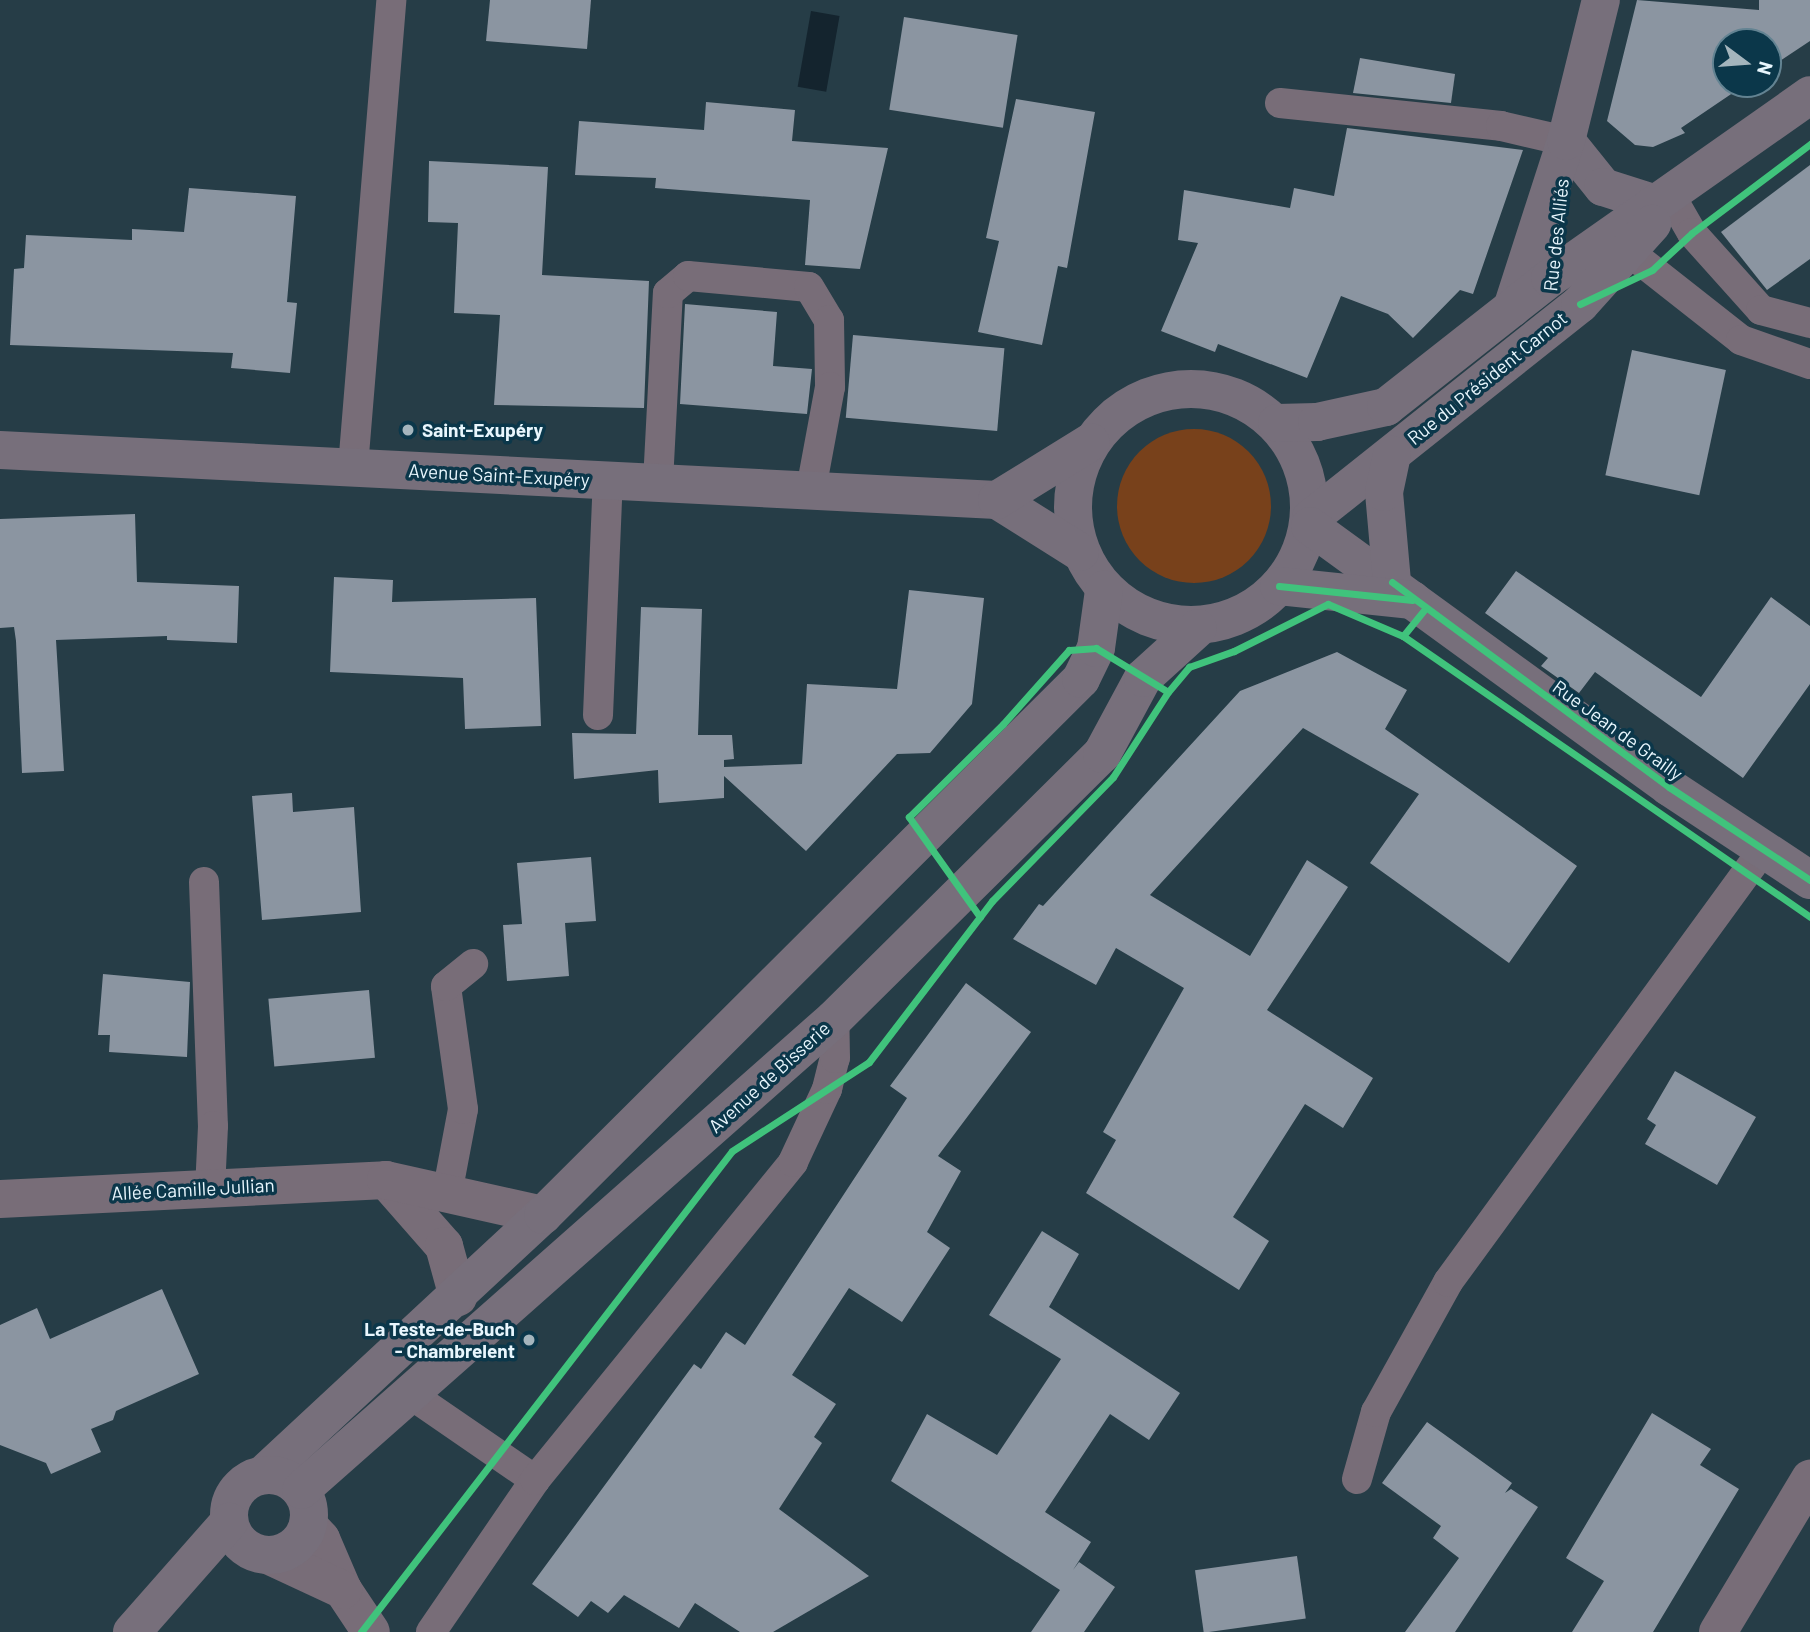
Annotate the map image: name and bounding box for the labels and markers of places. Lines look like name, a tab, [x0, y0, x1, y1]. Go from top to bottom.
place label: Saint-Exupéry	[422, 419, 543, 441]
marker: Saint-Exupéry	[400, 422, 416, 438]
place label: La Teste-de-Buch - Chambrelent	[364, 1318, 515, 1362]
marker: La Teste-de-Buch - Chambrelent	[521, 1332, 537, 1348]

